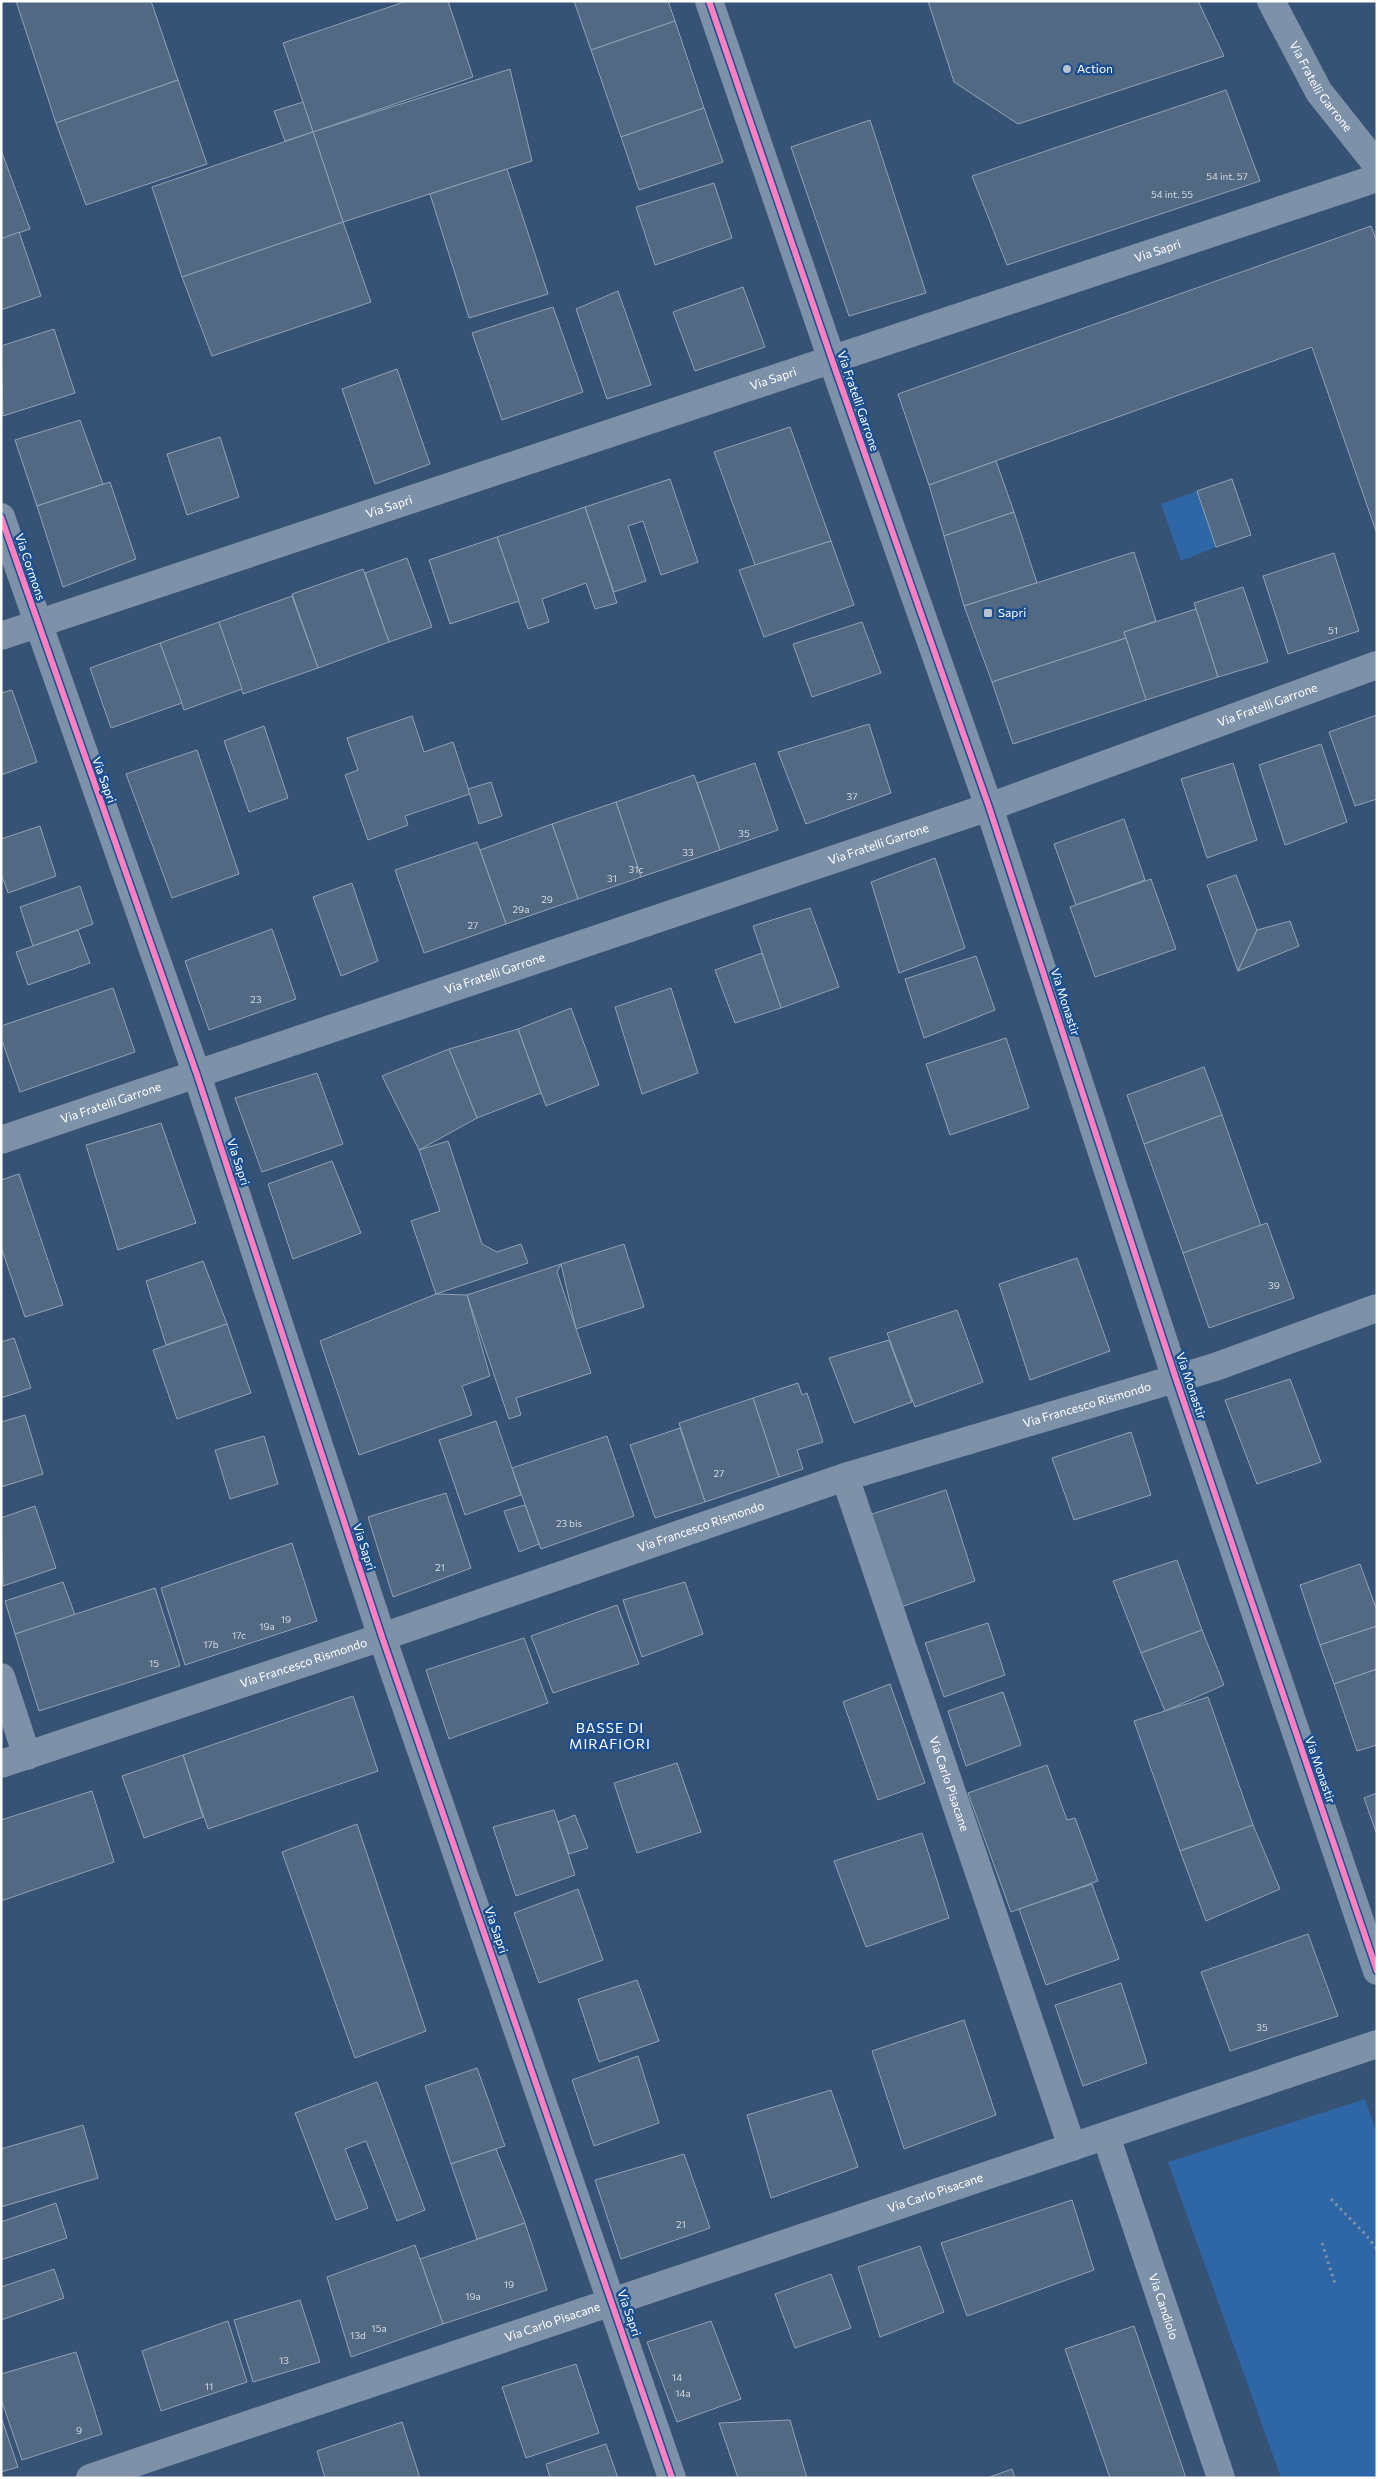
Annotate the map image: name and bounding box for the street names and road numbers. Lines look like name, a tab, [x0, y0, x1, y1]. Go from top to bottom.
street label: Via Fratelli Garrone	[1287, 38, 1356, 134]
street label: Via Sapri	[1132, 236, 1182, 264]
street label: Via Fratelli Garrone	[835, 349, 883, 453]
street label: Via Sapri	[748, 364, 798, 392]
street label: Via Sapri	[364, 492, 414, 520]
street label: Via Cormons	[13, 531, 49, 602]
street label: Via Fratelli Garrone	[1215, 680, 1319, 729]
street label: Via Sapri	[90, 755, 120, 805]
street label: Via Fratelli Garrone	[826, 820, 930, 867]
street label: Via Fratelli Garrone	[442, 949, 546, 996]
street label: Via Monastir	[1048, 966, 1083, 1037]
street label: Via Fratelli Garrone	[59, 1079, 163, 1125]
street label: Via Sapri	[225, 1137, 253, 1187]
street label: Via Monastir	[1174, 1350, 1210, 1421]
street label: Via Francesco Rismondo	[1021, 1378, 1152, 1430]
street label: Via Francesco Rismondo	[635, 1498, 766, 1554]
street label: Via Sapri	[351, 1522, 379, 1572]
street label: Via Francesco Rismondo	[238, 1635, 369, 1690]
street label: Via Carlo Pisacane	[927, 1734, 973, 1833]
street label: Via Monastir	[1303, 1734, 1339, 1805]
street label: Via Sapri	[482, 1905, 511, 1955]
street label: Via Carlo Pisacane	[885, 2169, 984, 2215]
street label: Via Candiolo	[1147, 2271, 1182, 2341]
street label: Via Sapri	[615, 2288, 644, 2338]
street label: Via Carlo Pisacane	[503, 2299, 602, 2344]

